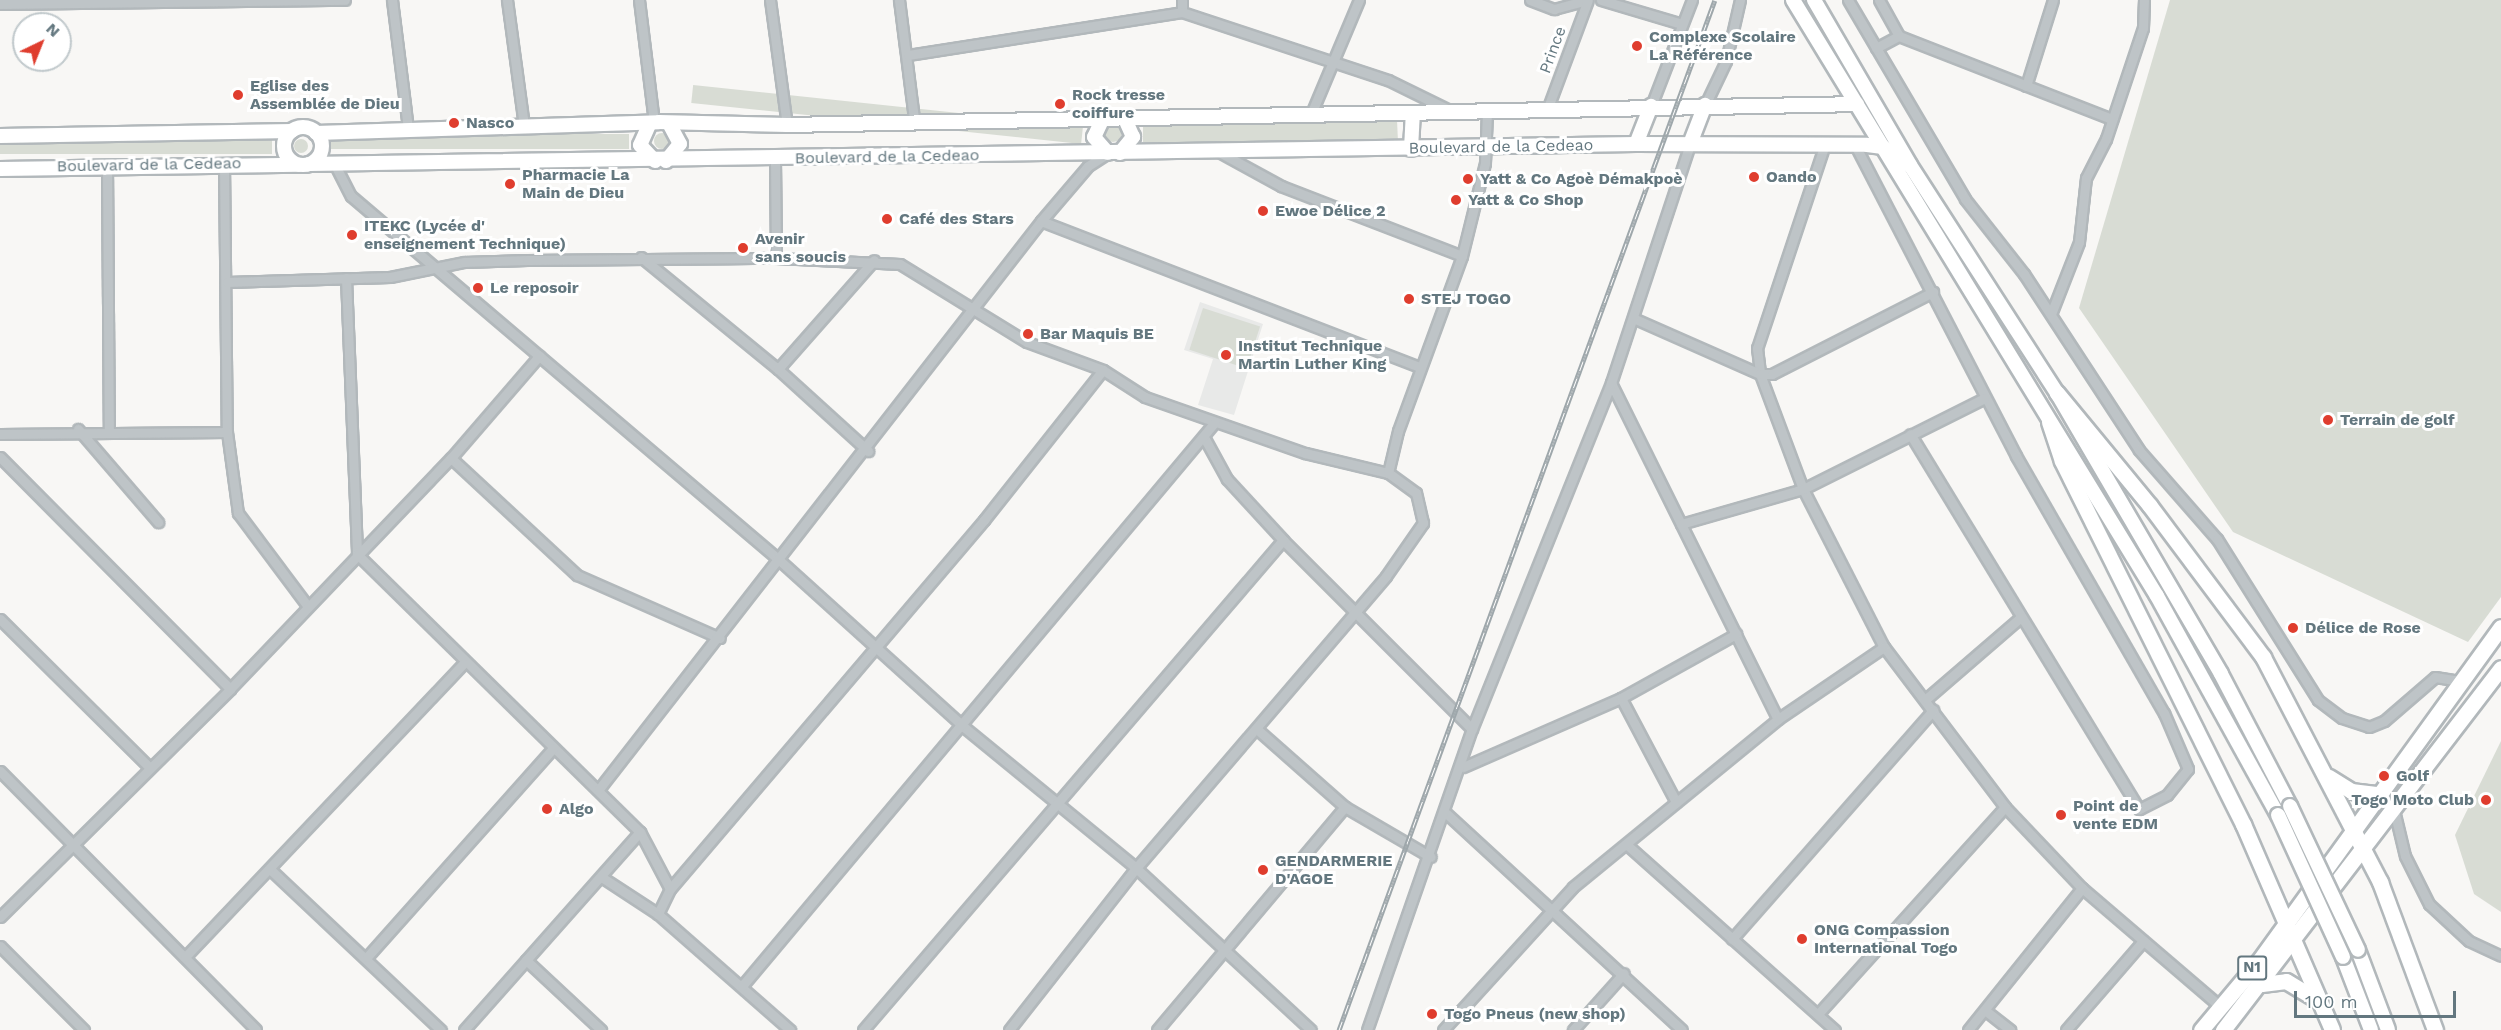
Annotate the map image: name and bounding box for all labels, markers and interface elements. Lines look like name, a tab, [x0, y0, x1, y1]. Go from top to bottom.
north arrow	[12, 12, 72, 72]
text: N	[42, 19, 64, 41]
street label: Prince	[1536, 24, 1570, 76]
place label: Complexe Scolaire La Référence	[1649, 27, 1796, 65]
marker: Complexe Scolaire La Référence	[1630, 39, 1644, 53]
place label: Eglise des Assemblée de Dieu	[250, 76, 400, 114]
place label: Rock tresse coiffure	[1072, 85, 1165, 123]
marker: Eglise des Assemblée de Dieu	[231, 88, 245, 102]
marker: Rock tresse coiffure	[1053, 97, 1067, 111]
place label: Nasco	[466, 113, 514, 133]
marker: Nasco	[447, 116, 461, 130]
street label: Boulevard de la Cedeao	[1408, 136, 1594, 158]
street label: Boulevard de la Cedeao	[794, 146, 980, 168]
street label: Boulevard de la Cedeao	[56, 154, 242, 176]
place label: Pharmacie La Main de Dieu	[522, 165, 629, 203]
place label: Oando	[1766, 167, 1816, 187]
place label: Yatt & Co Agoè Démakpoè	[1480, 169, 1683, 189]
marker: Oando	[1747, 170, 1761, 184]
marker: Yatt & Co Agoè Démakpoè	[1461, 172, 1475, 186]
marker: Pharmacie La Main de Dieu	[503, 177, 517, 191]
place label: Yatt & Co Shop	[1468, 190, 1584, 210]
marker: Yatt & Co Shop	[1449, 193, 1463, 207]
place label: Ewoe Délice 2	[1275, 201, 1386, 221]
marker: Ewoe Délice 2	[1256, 204, 1270, 218]
place label: Café des Stars	[899, 209, 1014, 229]
marker: Café des Stars	[880, 212, 894, 226]
place label: ITEKC (Lycée d' enseignement Technique)	[364, 216, 566, 254]
marker: ITEKC (Lycée d' enseignement Technique)	[345, 228, 359, 242]
place label: Avenir sans soucis	[755, 229, 846, 267]
marker: Avenir sans soucis	[736, 241, 750, 255]
place label: Le reposoir	[490, 278, 579, 298]
marker: Le reposoir	[471, 281, 485, 295]
place label: STEJ TOGO	[1421, 289, 1511, 309]
marker: STEJ TOGO	[1402, 292, 1416, 306]
place label: Bar Maquis BE	[1040, 324, 1154, 344]
marker: Bar Maquis BE	[1021, 327, 1035, 341]
place label: Institut Technique Martin Luther King	[1238, 336, 1387, 374]
marker: Institut Technique Martin Luther King	[1219, 348, 1233, 362]
place label: Terrain de golf	[2340, 410, 2455, 430]
marker: Terrain de golf	[2321, 413, 2335, 427]
place label: Délice de Rose	[2305, 618, 2421, 638]
marker: Délice de Rose	[2286, 621, 2300, 635]
place label: Golf	[2396, 766, 2429, 786]
marker: Golf	[2377, 769, 2391, 783]
place label: Togo Moto Club	[2351, 790, 2474, 810]
marker: Togo Moto Club	[2479, 793, 2493, 807]
place label: Point de vente EDM	[2073, 796, 2158, 834]
place label: Algo	[559, 799, 594, 819]
marker: Algo	[540, 802, 554, 816]
marker: Point de vente EDM	[2054, 808, 2068, 822]
place label: GENDARMERIE D'AGOE	[1275, 851, 1392, 889]
marker: GENDARMERIE D'AGOE	[1256, 863, 1270, 877]
place label: ONG Compassion International Togo	[1814, 920, 1958, 958]
marker: ONG Compassion International Togo	[1795, 932, 1809, 946]
road number: N1	[2237, 956, 2267, 980]
scale bar	[2297, 979, 2459, 1017]
text: 100 m	[2305, 991, 2358, 1012]
place label: Togo Pneus (new shop)	[1444, 1004, 1626, 1024]
marker: Togo Pneus (new shop)	[1425, 1007, 1439, 1021]

